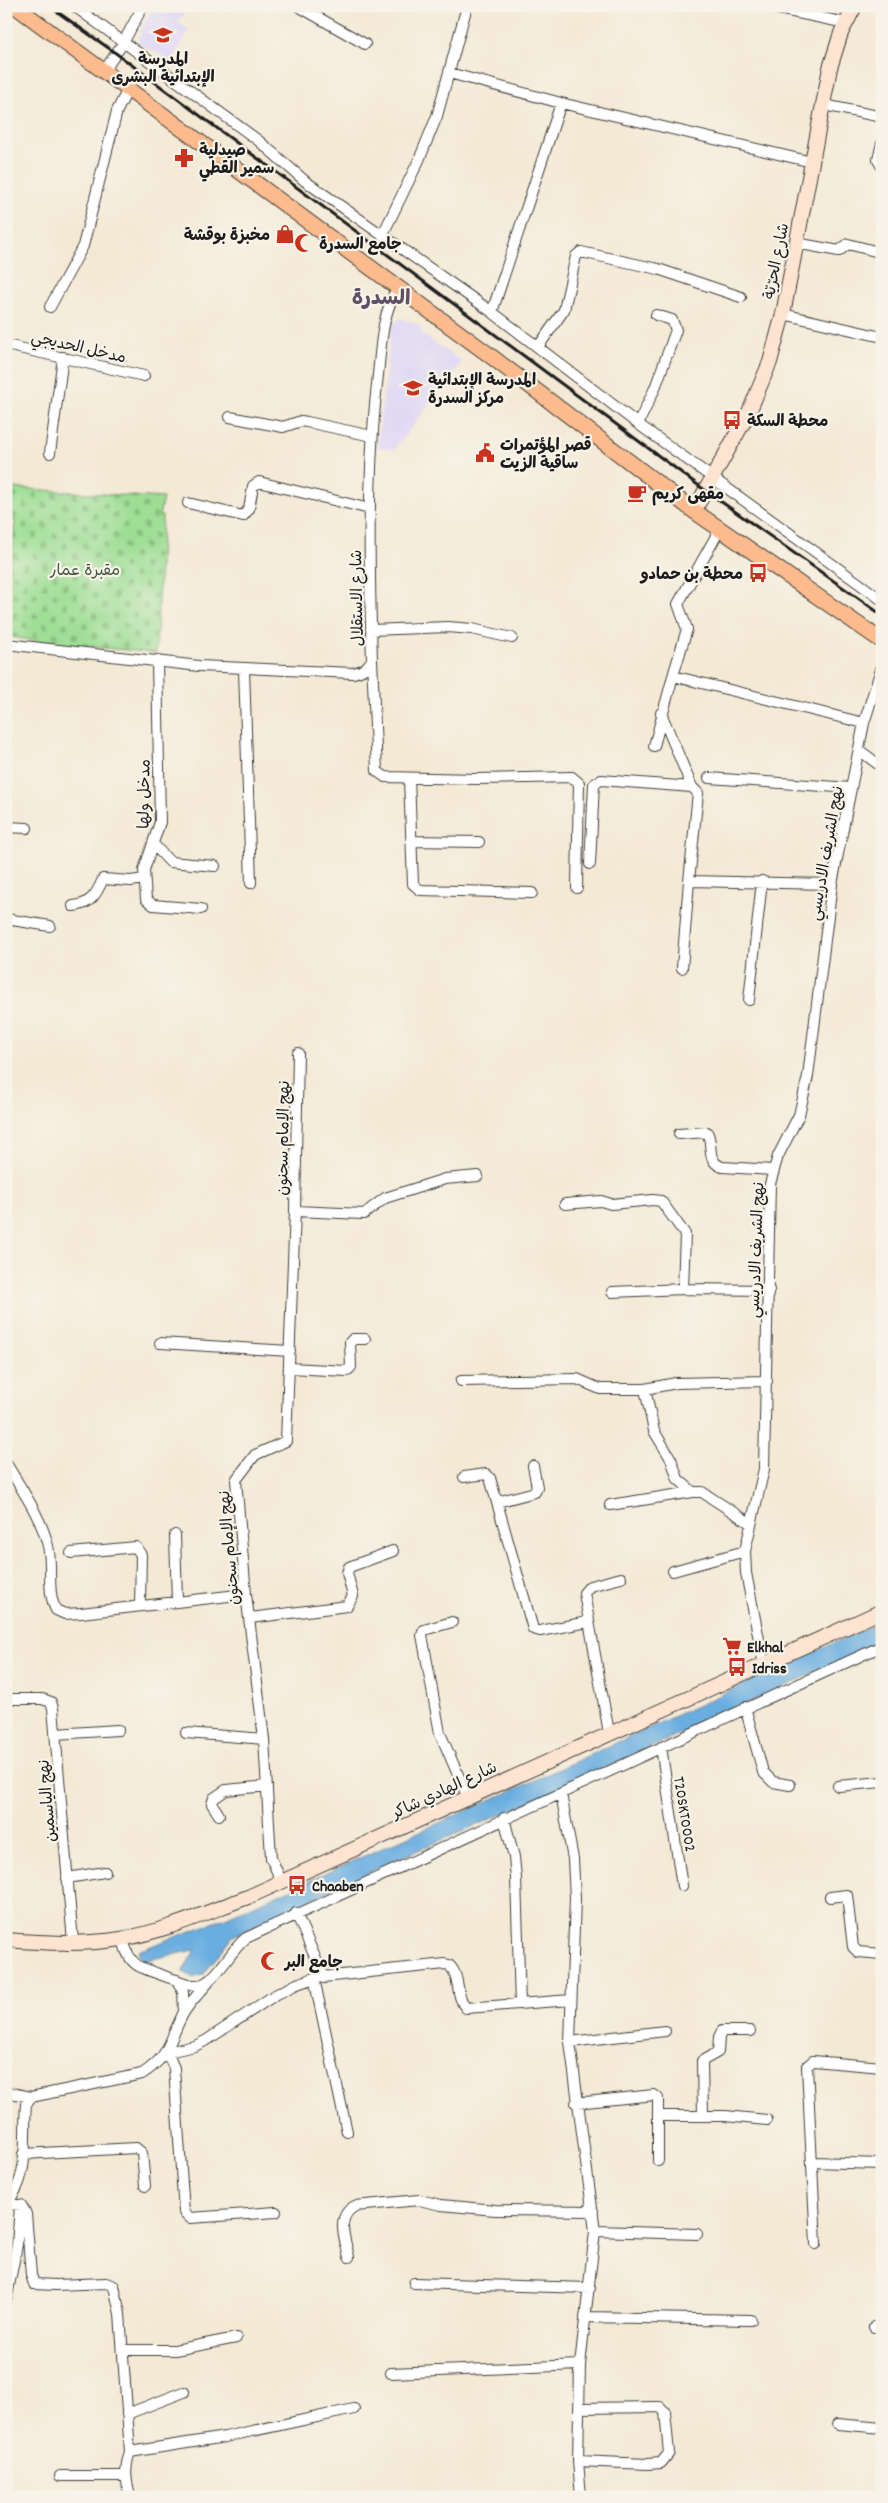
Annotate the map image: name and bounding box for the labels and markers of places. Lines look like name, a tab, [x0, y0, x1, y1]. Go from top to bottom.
school or university icon: المدرسة الإبتدائية البشرى	[152, 24, 174, 46]
place label: المدرسة الإبتدائية البشرى	[111, 49, 215, 90]
place label: صيدلية سمير القطي	[199, 140, 274, 182]
pharmacy icon: صيدلية سمير القطي	[173, 147, 195, 169]
shop icon: مخبزة بوقشة	[274, 223, 296, 245]
place label: مخبزة بوقشة	[184, 225, 270, 248]
mosque icon: جامع السدرة	[293, 232, 315, 254]
place label: جامع السدرة	[319, 234, 402, 257]
place label: المدرسة الإبتدائية مركز السدرة	[428, 370, 536, 411]
school or university icon: المدرسة الإبتدائية مركز السدرة	[402, 377, 424, 399]
bus stop icon: محطة السكة	[721, 409, 743, 431]
place label: محطة السكة	[747, 411, 828, 434]
place label: قصر المؤتمرات ساقية الزيت	[500, 435, 591, 476]
public building icon: قصر المؤتمرات ساقية الزيت	[474, 442, 496, 464]
cafe icon: مقهى كريم	[626, 482, 648, 504]
place label: مقهى كريم	[652, 484, 724, 507]
bus stop icon: محطة بن حمادو	[747, 562, 769, 584]
place label: محطة بن حمادو	[639, 564, 743, 587]
supermarket icon: Elkhal	[721, 1635, 743, 1657]
place label: Elkhal	[747, 1637, 783, 1660]
bus stop icon: Idriss	[726, 1656, 748, 1678]
place label: Idriss	[752, 1658, 787, 1681]
bus stop icon: Chaaben	[286, 1874, 308, 1896]
place label: Chaaben	[312, 1876, 364, 1899]
mosque icon: جامع البر	[259, 1950, 281, 1972]
place label: جامع البر	[283, 1952, 343, 1975]

